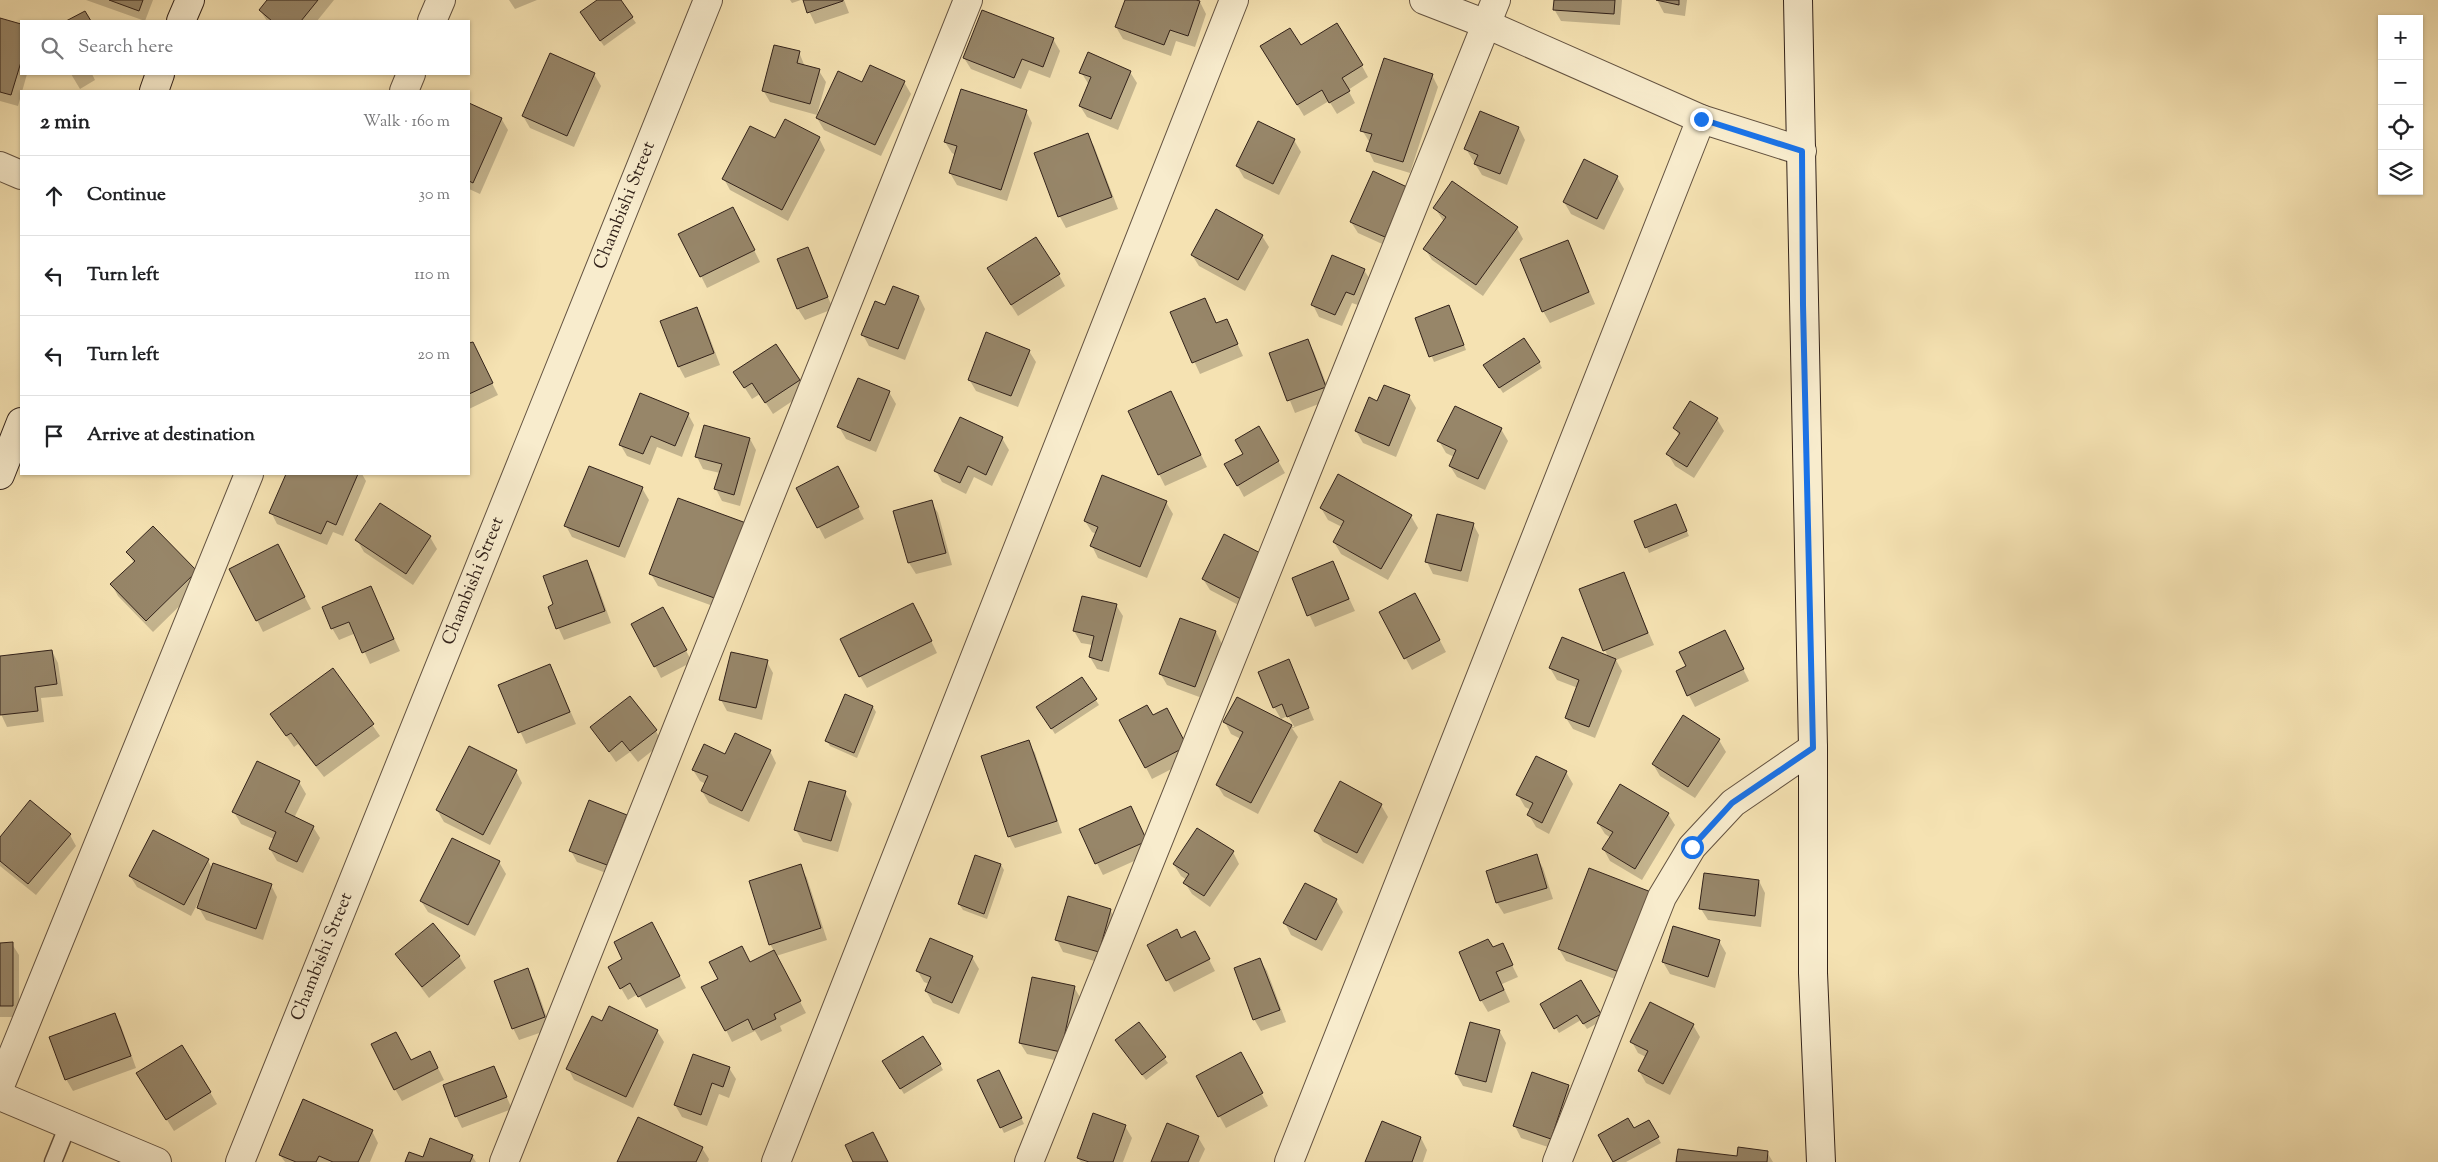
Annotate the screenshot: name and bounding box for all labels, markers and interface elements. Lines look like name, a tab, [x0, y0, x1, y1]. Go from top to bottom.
map controls	[2378, 15, 2423, 195]
button: +	[2378, 15, 2423, 60]
search box	[20, 20, 470, 75]
icon: search	[38, 34, 66, 62]
text: Search here	[78, 34, 173, 61]
button: −	[2378, 60, 2423, 105]
button: locate	[2378, 105, 2423, 150]
text: 2 min	[40, 108, 90, 138]
route end	[1690, 108, 1713, 131]
text: Walk · 160 m	[363, 111, 450, 134]
street label: Chambishi Street	[588, 138, 663, 274]
button: layers	[2378, 150, 2423, 195]
icon: ahead	[40, 182, 68, 210]
text: Continue	[87, 182, 166, 209]
text: 30 m	[419, 184, 450, 207]
icon: left	[40, 262, 68, 290]
text: Turn left	[87, 262, 159, 289]
text: 110 m	[414, 264, 450, 287]
icon: left	[40, 342, 68, 370]
text: Turn left	[87, 342, 159, 369]
text: 20 m	[417, 344, 450, 367]
icon: arrive	[40, 422, 68, 450]
text: Arrive at destination	[87, 422, 255, 449]
street label: Chambishi Street	[436, 513, 511, 649]
route start	[1681, 836, 1704, 859]
street label: Chambishi Street	[285, 889, 360, 1025]

